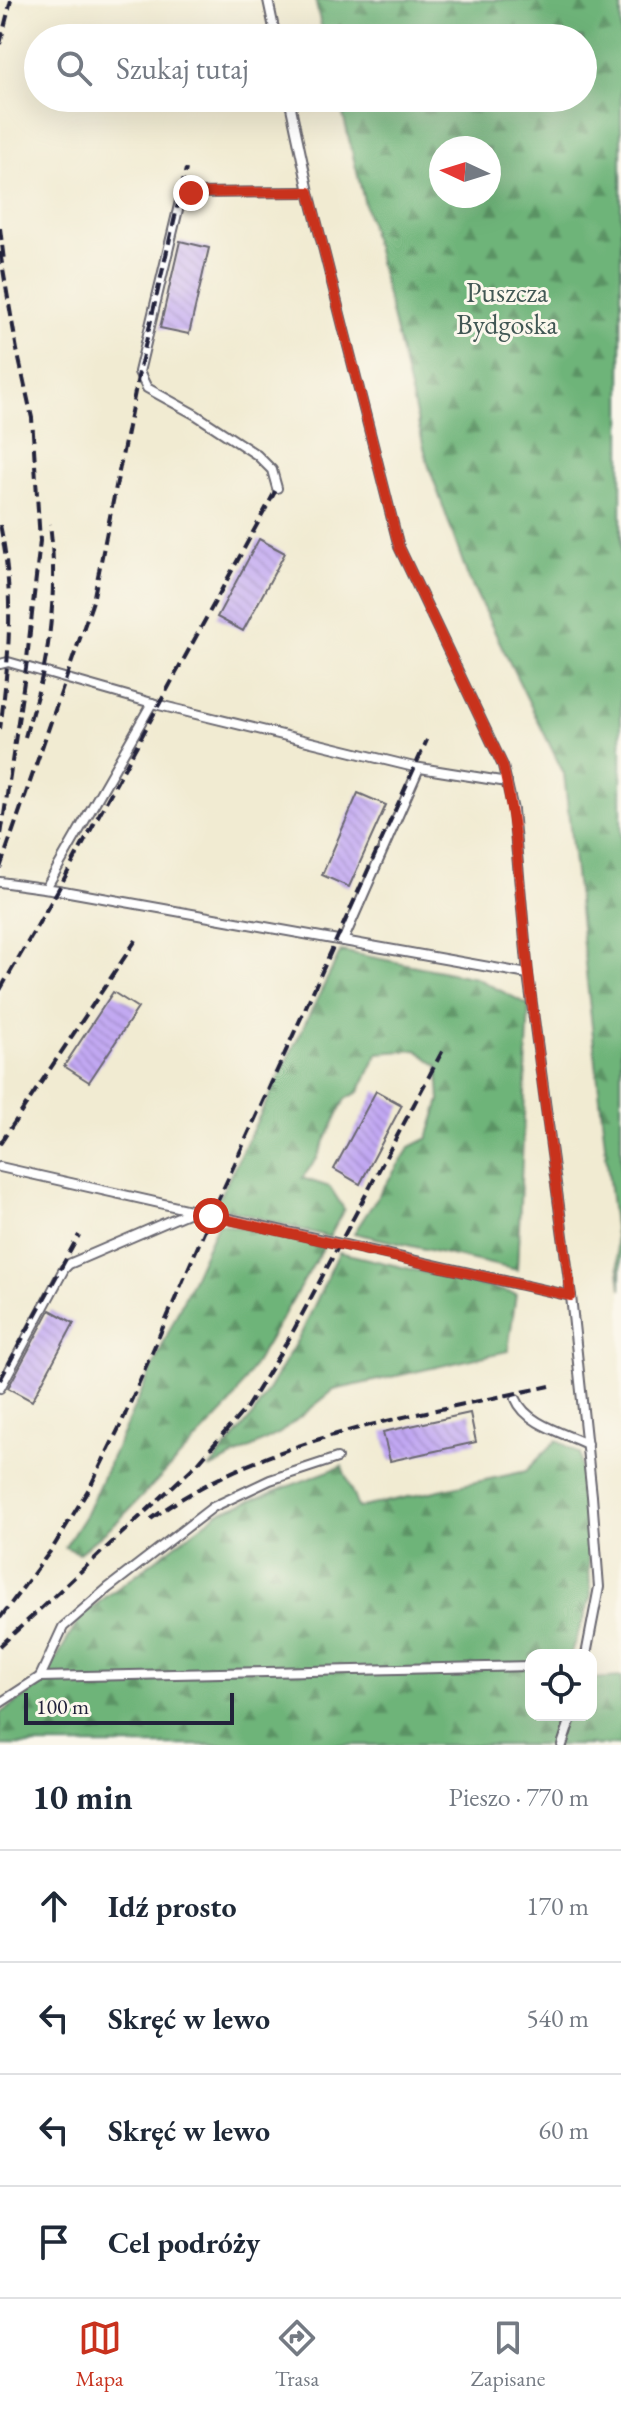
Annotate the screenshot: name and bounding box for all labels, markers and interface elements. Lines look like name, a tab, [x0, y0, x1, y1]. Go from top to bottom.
search box	[24, 24, 597, 112]
icon: search	[52, 46, 96, 90]
text: Szukaj tutaj	[116, 49, 249, 88]
north arrow	[429, 136, 501, 208]
route end	[173, 175, 209, 211]
park label: Puszcza Bydgoska	[456, 274, 559, 342]
route start	[193, 1198, 229, 1234]
map controls	[525, 1649, 597, 1721]
button: locate	[525, 1649, 597, 1721]
scale bar	[24, 1689, 234, 1725]
text: 100 m	[36, 1692, 89, 1721]
text: 10 min	[32, 1775, 133, 1819]
text: Pieszo · 770 m	[449, 1780, 589, 1814]
icon: ahead	[32, 1884, 76, 1928]
text: Idź prosto	[108, 1887, 237, 1926]
text: 170 m	[526, 1889, 589, 1923]
icon: left	[32, 1996, 76, 2040]
text: Skręć w lewo	[108, 1999, 270, 2038]
text: 540 m	[526, 2001, 589, 2035]
icon: left	[32, 2108, 76, 2152]
text: Skręć w lewo	[108, 2111, 270, 2150]
text: 60 m	[539, 2113, 589, 2147]
icon: arrive	[32, 2220, 76, 2264]
text: Cel podróży	[108, 2223, 260, 2262]
tab: Mapa	[76, 2316, 124, 2393]
tab: Trasa	[275, 2316, 319, 2393]
tab: Zapisane	[470, 2316, 545, 2393]

